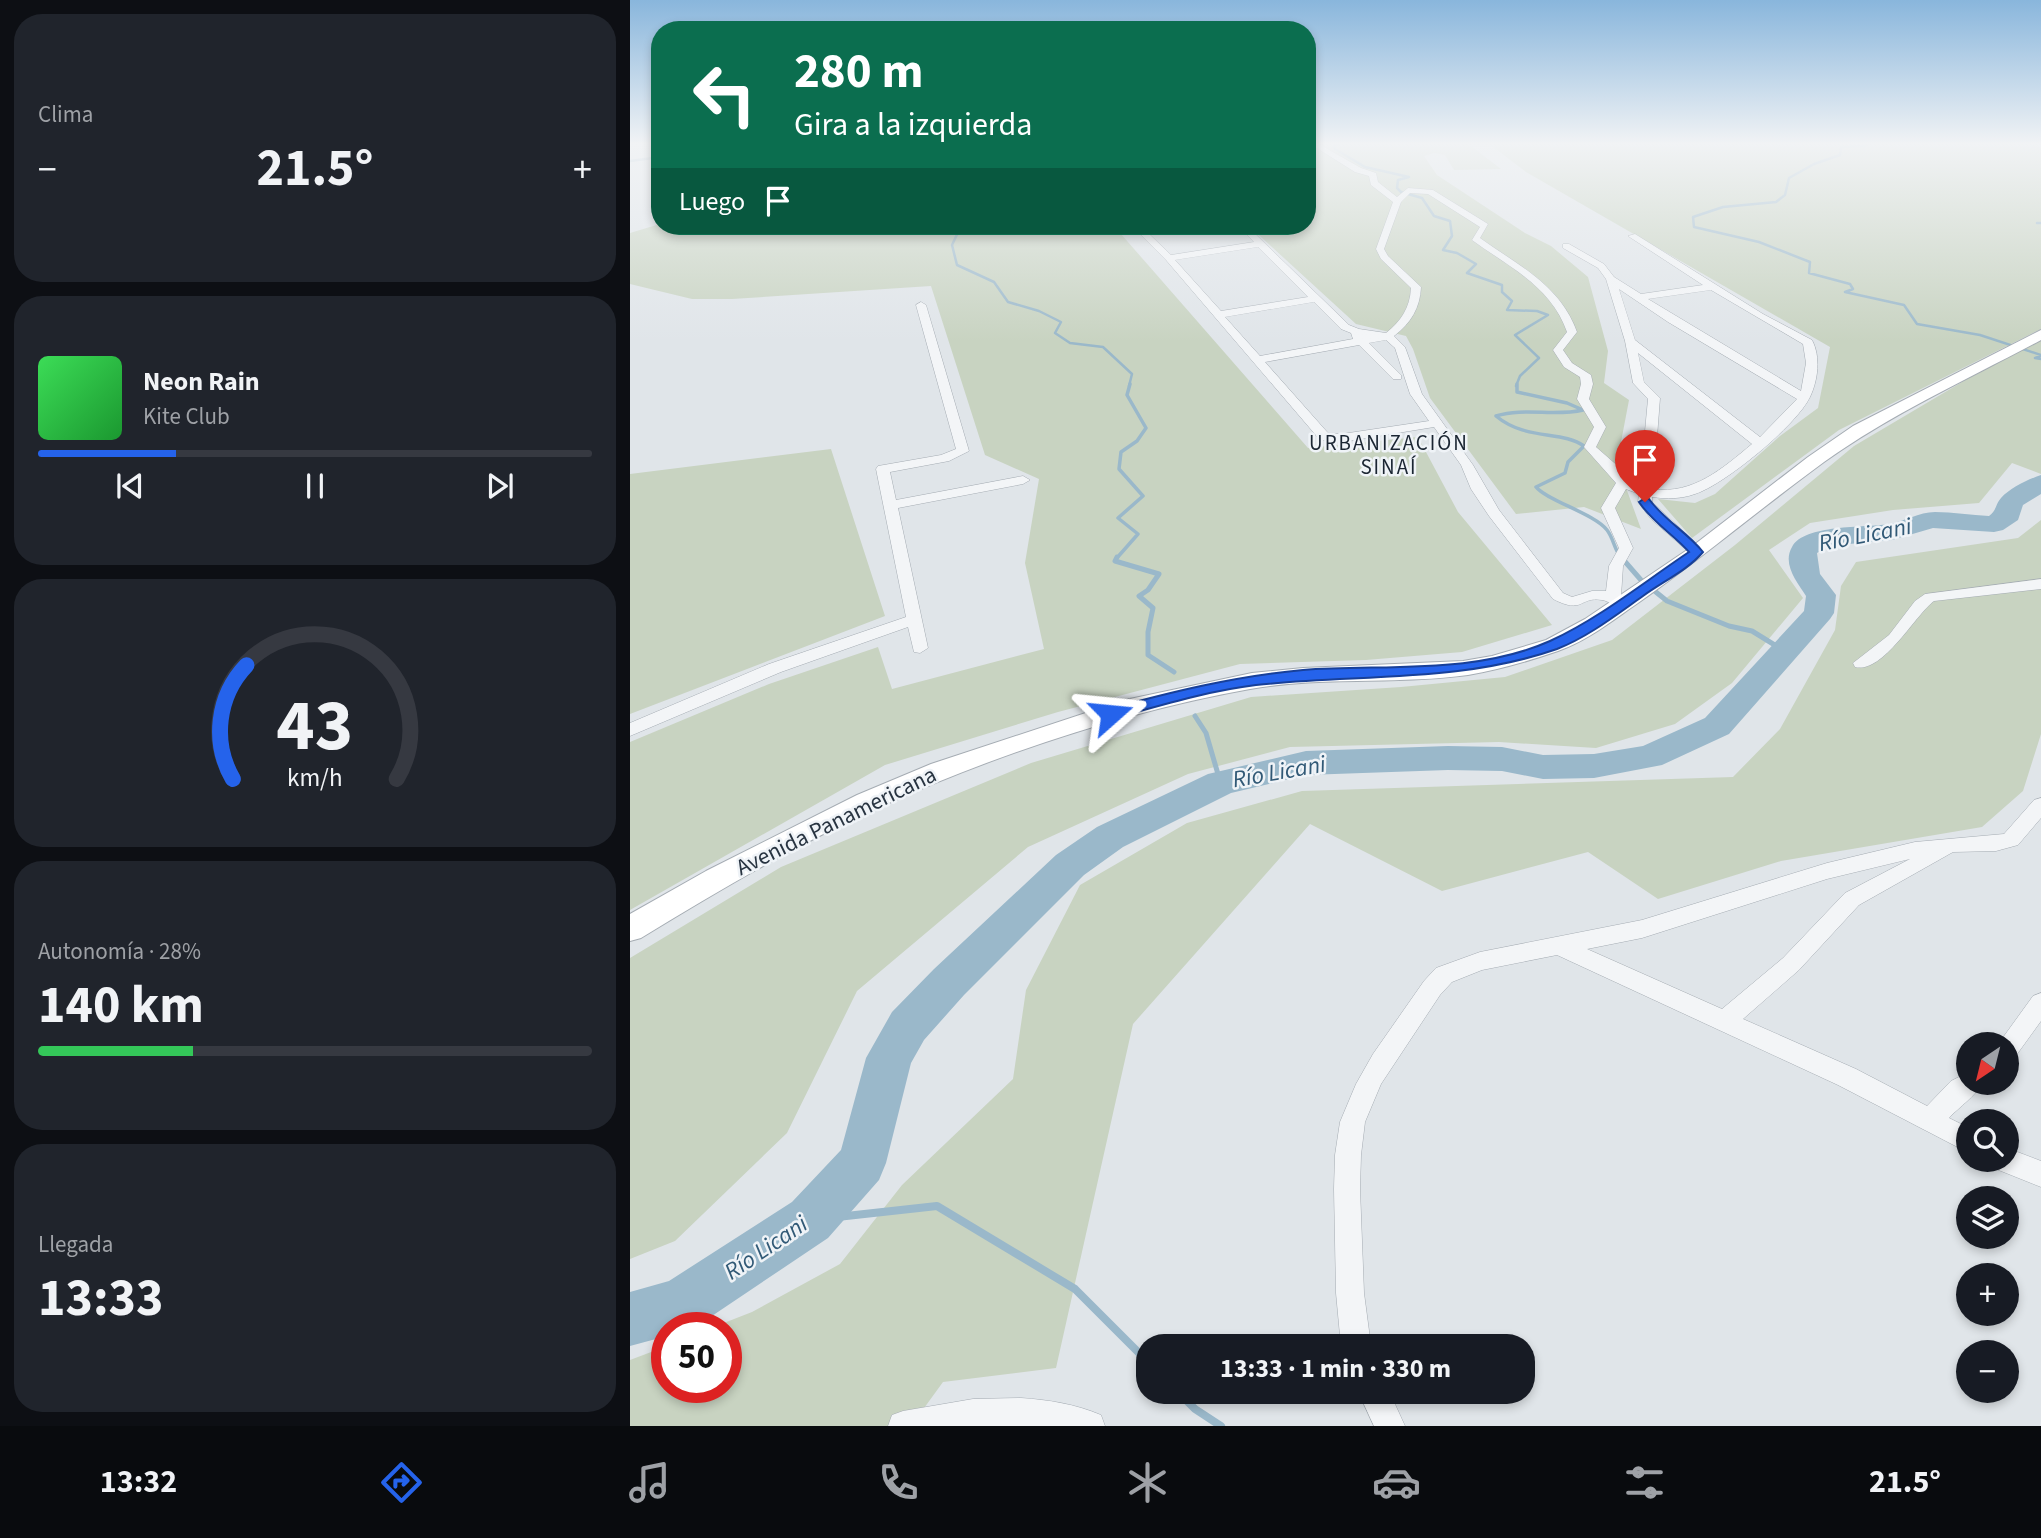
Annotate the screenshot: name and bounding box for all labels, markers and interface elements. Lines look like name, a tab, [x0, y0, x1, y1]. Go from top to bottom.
text: 280 m	[794, 37, 923, 107]
icon: left	[679, 49, 770, 140]
text: Clima	[38, 98, 93, 131]
text: Gira a la izquierda	[794, 102, 1032, 148]
text: 21.5°	[257, 132, 373, 206]
text: −	[38, 143, 57, 197]
text: +	[573, 143, 592, 197]
icon: arrive	[759, 182, 797, 220]
text: Luego	[679, 183, 745, 220]
text: Neon Rain	[143, 363, 260, 400]
text: Kite Club	[143, 400, 230, 433]
district label: URBANIZACIÓN SINAÍ	[1309, 428, 1469, 482]
pin	[1615, 430, 1675, 502]
icon: arrive	[1626, 441, 1664, 479]
icon: previous	[111, 467, 149, 505]
icon: pause	[296, 467, 334, 505]
icon: next	[481, 467, 519, 505]
water label: Río Licani	[1815, 509, 1915, 561]
text: 43	[277, 674, 353, 778]
position arrow	[1074, 677, 1148, 751]
water label: Río Licani	[1230, 747, 1329, 797]
street label: Avenida Panamericana	[730, 758, 942, 884]
text: km/h	[287, 760, 343, 796]
text: Autonomía · 28%	[38, 935, 201, 968]
text: 140 km	[38, 969, 204, 1043]
north arrow	[1956, 1032, 2020, 1096]
map controls	[1956, 1032, 2019, 1403]
button: search	[1956, 1109, 2019, 1172]
button: layers	[1956, 1186, 2019, 1249]
water label: Río Licani	[717, 1207, 815, 1289]
text: Llegada	[38, 1228, 113, 1261]
text: 13:33	[38, 1262, 163, 1336]
button: +	[1956, 1263, 2019, 1326]
speed limit sign: 50	[651, 1312, 742, 1403]
button: −	[1956, 1340, 2019, 1403]
text: 13:33 · 1 min · 330 m	[1220, 1350, 1451, 1387]
icon: directions	[377, 1458, 426, 1507]
icon: music	[625, 1458, 674, 1507]
icon: phone	[874, 1458, 923, 1507]
icon: climate	[1123, 1458, 1172, 1507]
icon: car	[1372, 1458, 1421, 1507]
icon: filters	[1620, 1458, 1669, 1507]
text: 13:32	[100, 1459, 177, 1505]
text: 21.5°	[1869, 1459, 1941, 1505]

